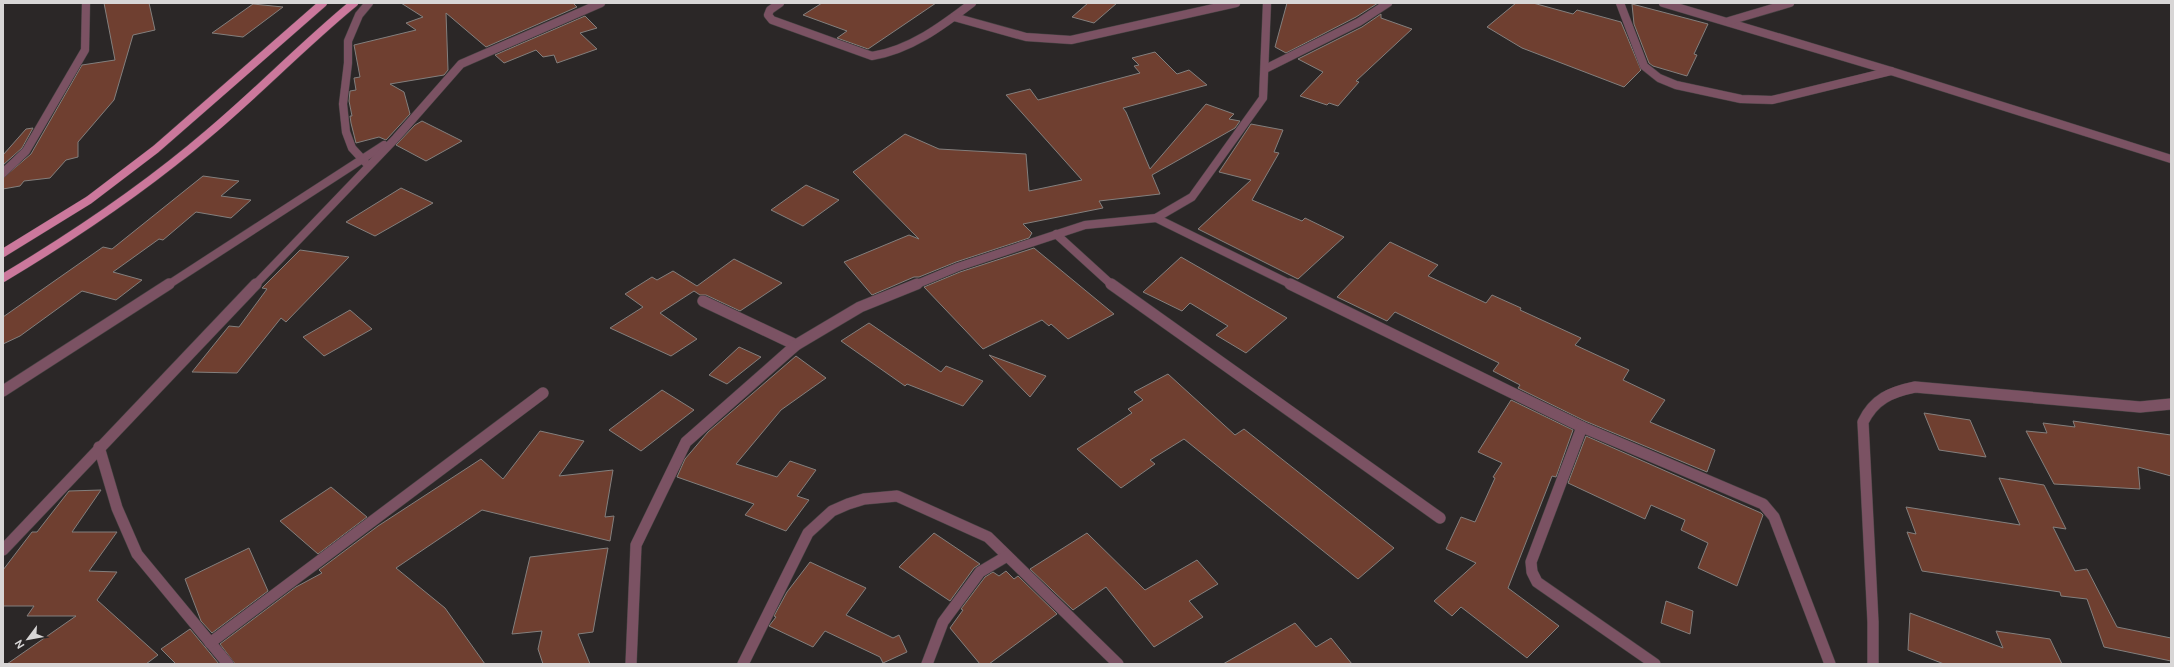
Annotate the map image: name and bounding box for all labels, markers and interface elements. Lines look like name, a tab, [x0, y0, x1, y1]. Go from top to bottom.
north arrow	[8, 619, 48, 659]
text: N	[12, 638, 27, 651]

